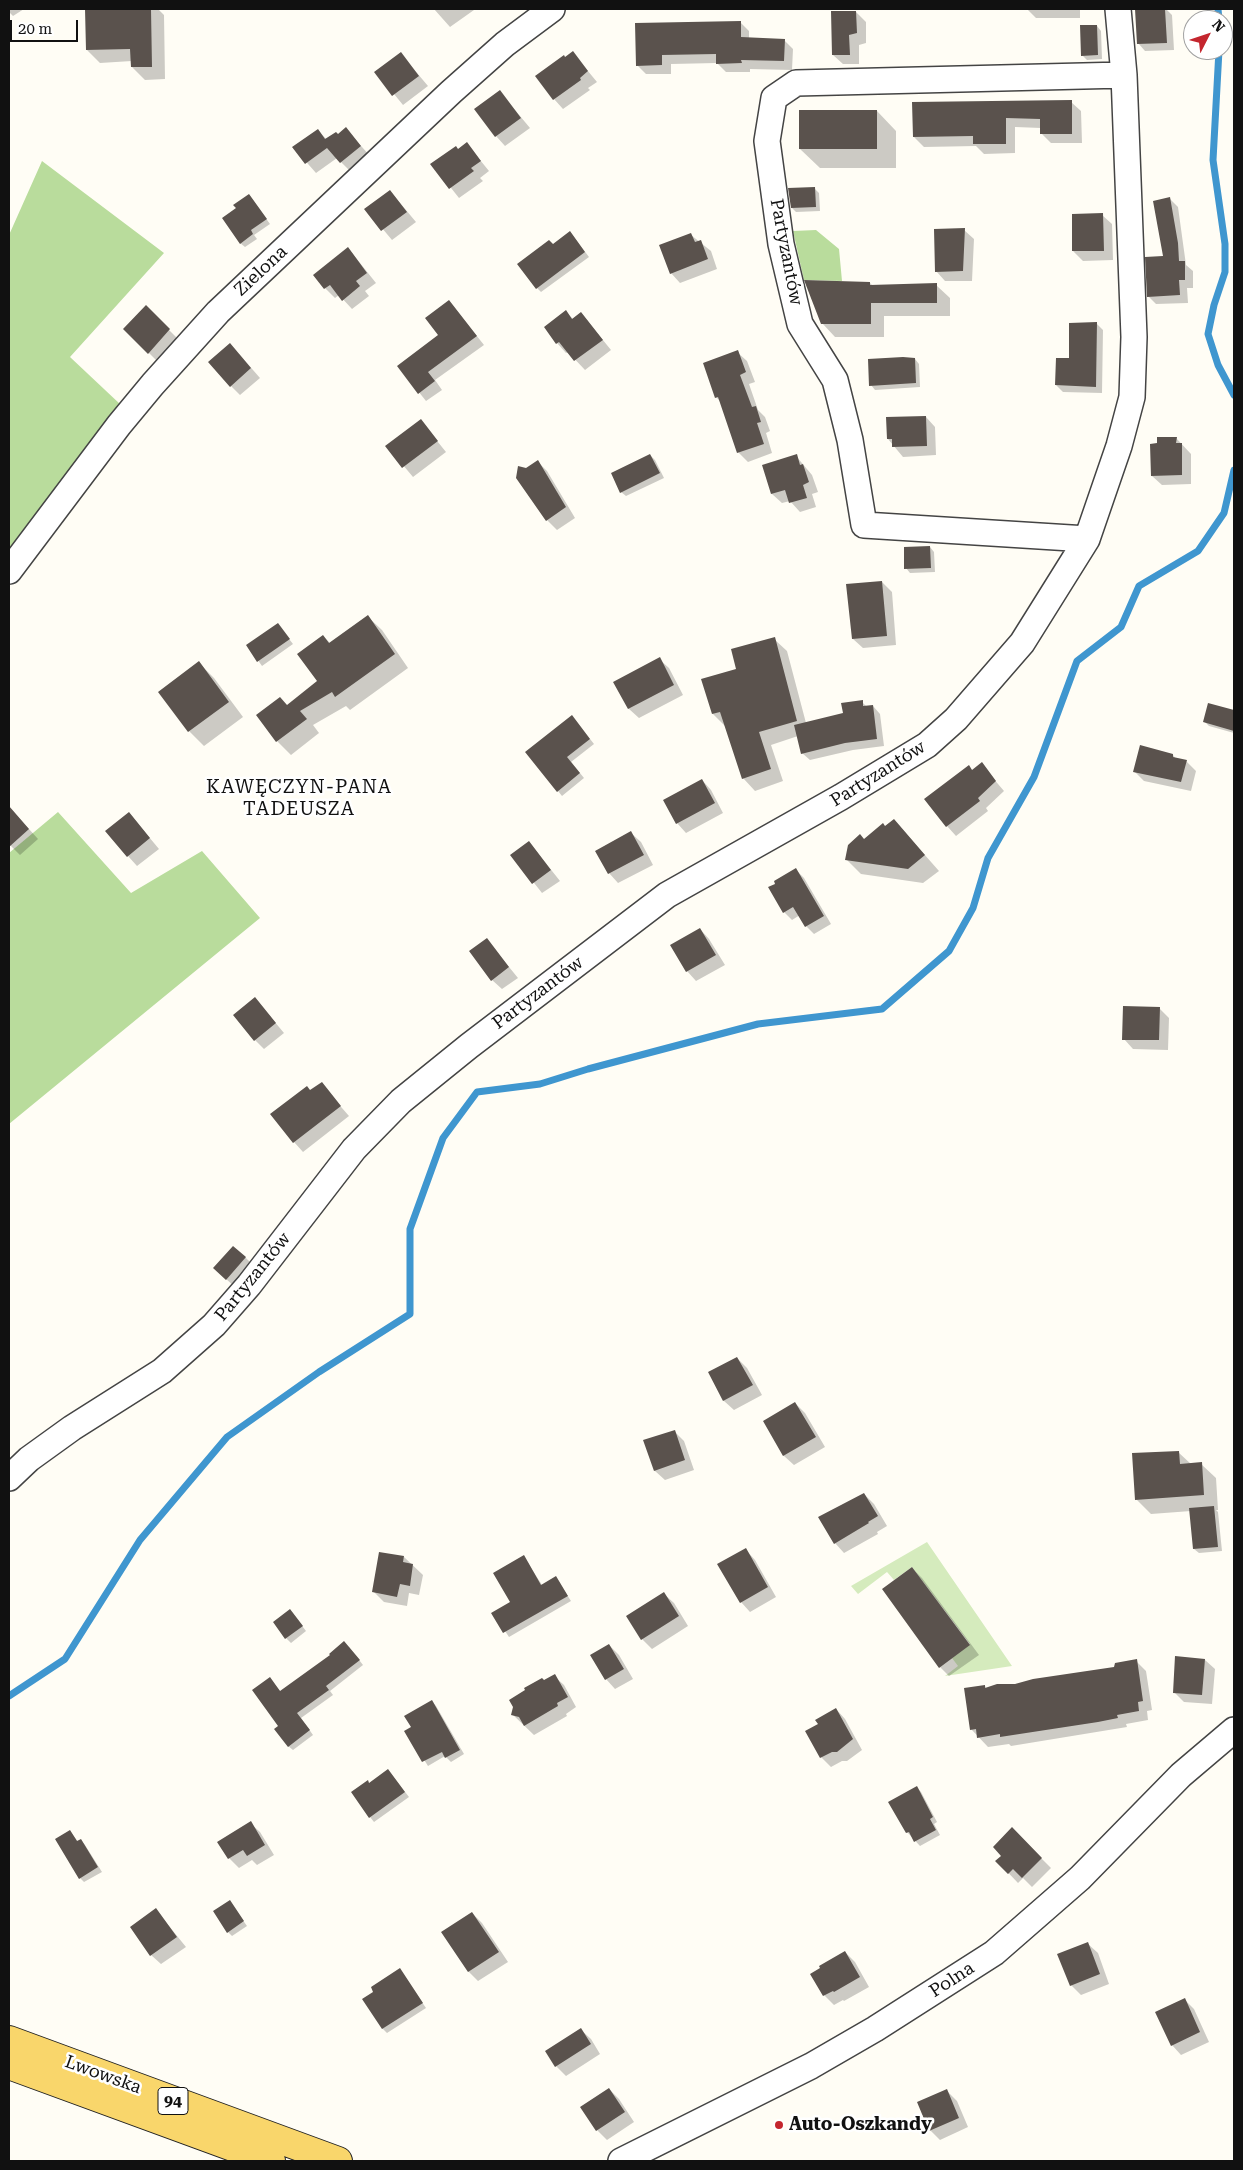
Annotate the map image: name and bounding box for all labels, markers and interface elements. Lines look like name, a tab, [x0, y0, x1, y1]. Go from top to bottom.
scale bar	[12, 10, 80, 42]
north arrow	[1183, 10, 1233, 60]
text: N	[1209, 16, 1228, 35]
text: 20 m	[18, 20, 52, 38]
street label: Partyzantów	[765, 197, 807, 307]
street label: Zielona	[230, 241, 292, 301]
street label: Partyzantów	[826, 736, 930, 812]
district label: KAWĘCZYN-PANA TADEUSZA	[204, 776, 394, 820]
street label: Partyzantów	[488, 952, 588, 1034]
street label: Partyzantów	[211, 1228, 295, 1326]
street label: Polna	[926, 1958, 978, 2002]
street label: Lwowska	[62, 2051, 144, 2099]
road number: 94	[158, 2088, 188, 2114]
place label: Auto-Oszkandy	[789, 2114, 932, 2136]
marker: Auto-Oszkandy	[773, 2119, 785, 2131]

